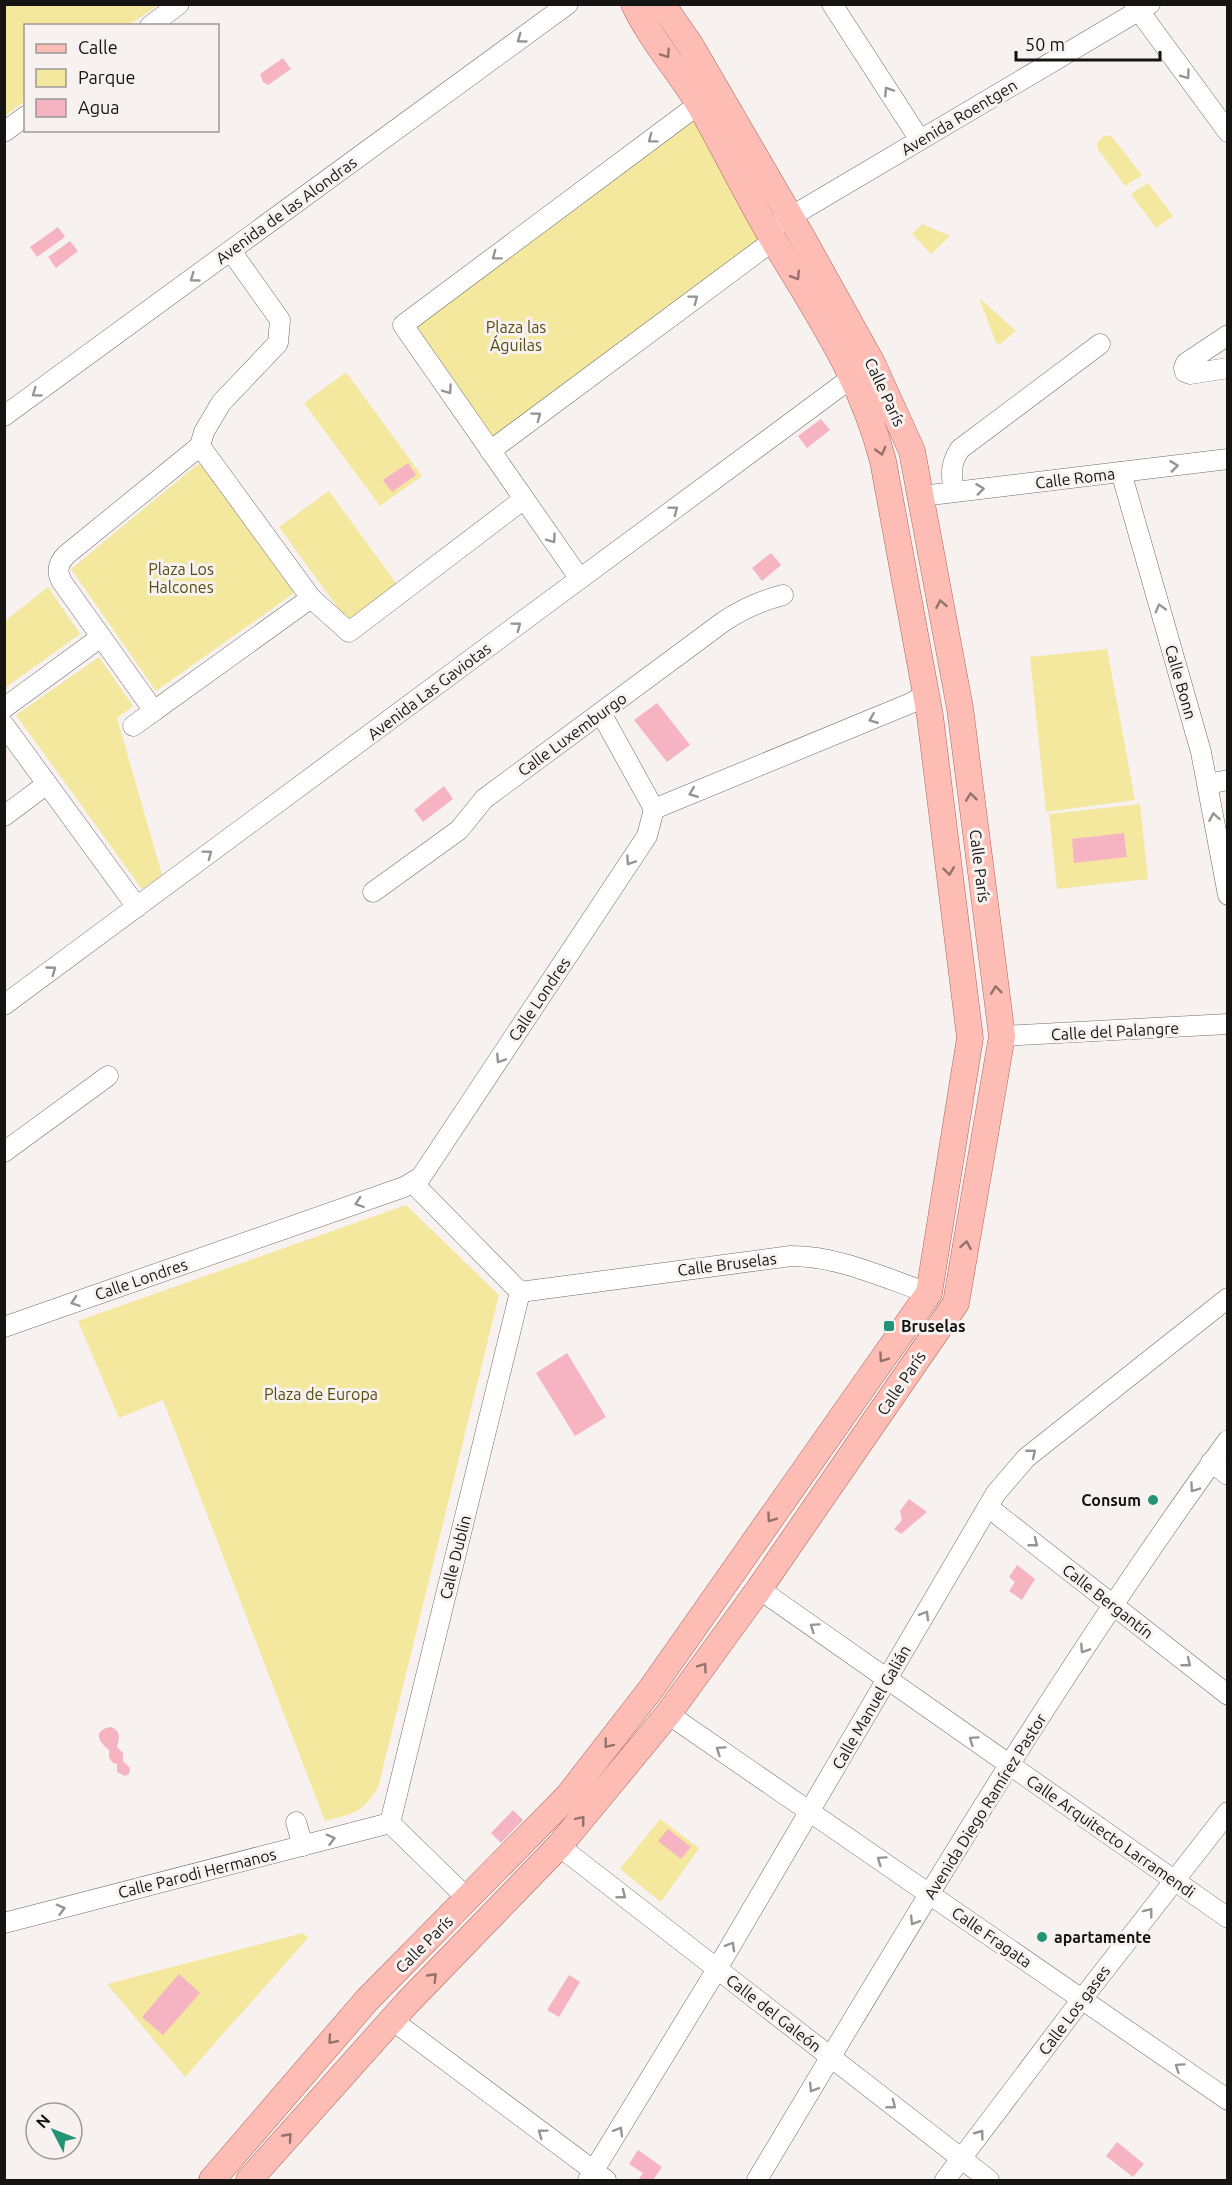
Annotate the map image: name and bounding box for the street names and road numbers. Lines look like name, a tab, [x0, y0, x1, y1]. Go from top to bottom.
street label: Avenida Roentgen	[898, 75, 1020, 159]
street label: Avenida de las Alondras	[212, 153, 360, 267]
street label: Calle París	[861, 355, 909, 429]
street label: Calle Roma	[1034, 464, 1116, 492]
street label: Avenida Las Gaviotas	[364, 639, 494, 743]
street label: Calle Bonn	[1162, 643, 1200, 721]
street label: Calle Luxemburgo	[514, 689, 630, 779]
street label: Calle París	[967, 828, 993, 904]
street label: Calle Londres	[504, 954, 574, 1044]
street label: Calle del Palangre	[1050, 1019, 1180, 1043]
street label: Calle Bruselas	[677, 1249, 778, 1279]
street label: Calle Londres	[92, 1255, 190, 1303]
street label: Calle París	[873, 1347, 929, 1418]
street label: Calle Dublin	[436, 1513, 474, 1601]
street label: Calle Bergantín	[1059, 1560, 1157, 1642]
street label: Calle Manuel Galián	[828, 1642, 914, 1772]
street label: Avenida Diego Ramírez Pastor	[920, 1710, 1050, 1902]
street label: Calle Arquitecto Larramendi	[1023, 1771, 1199, 1901]
street label: Calle Parodi Hermanos	[116, 1845, 278, 1901]
street label: Calle Fragata	[949, 1903, 1035, 1971]
street label: Calle París	[392, 1912, 456, 1976]
street label: Calle Los gases	[1035, 1962, 1113, 2058]
street label: Calle del Galeón	[723, 1970, 825, 2056]

